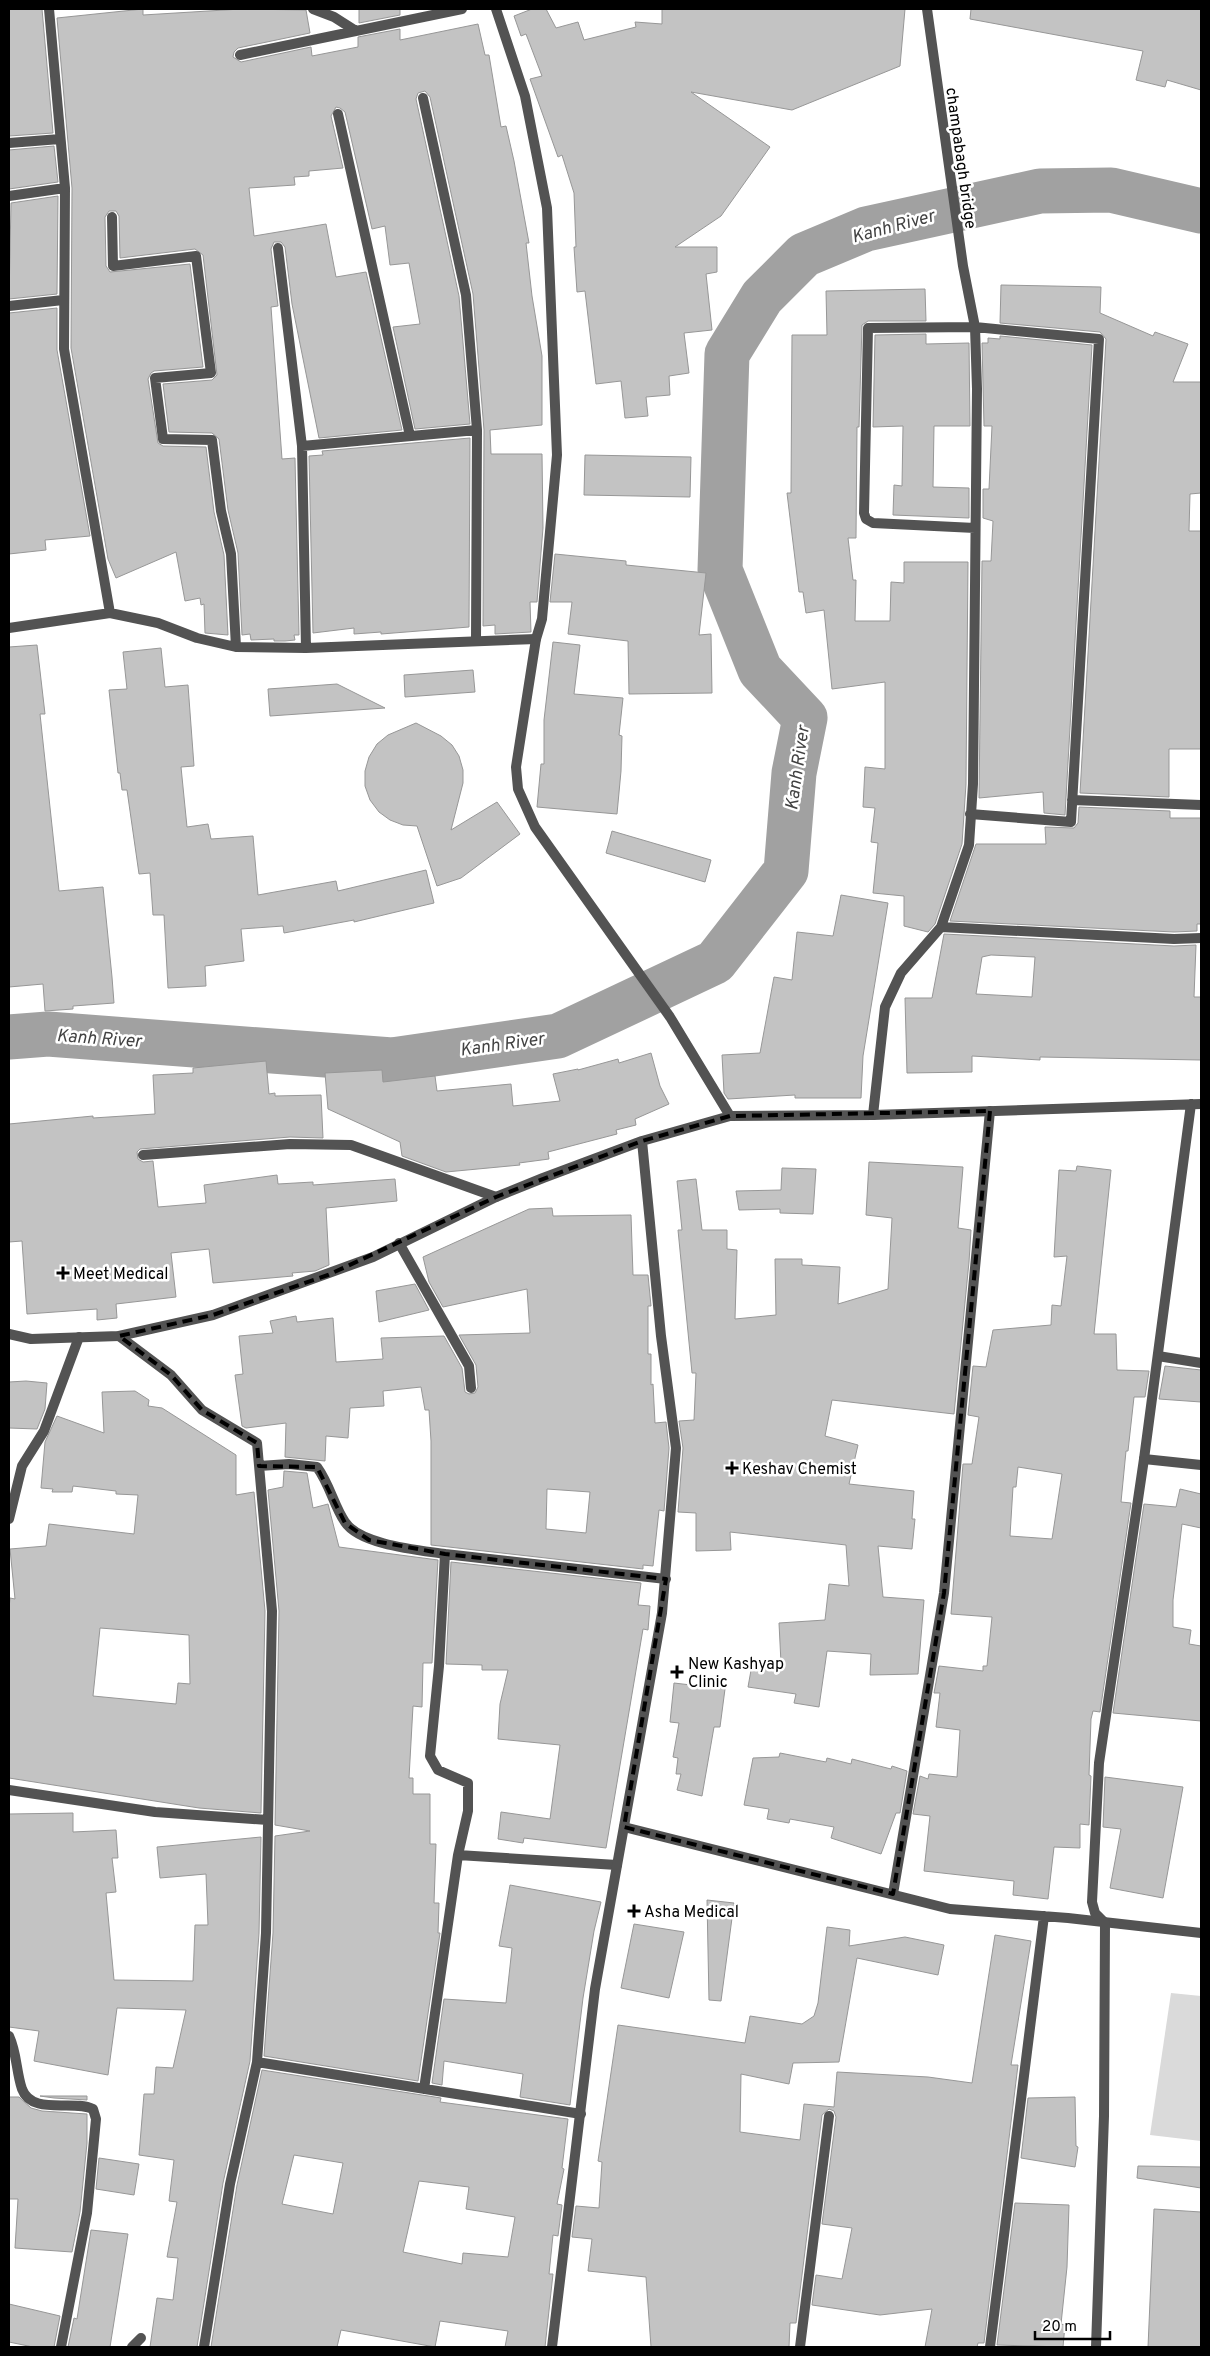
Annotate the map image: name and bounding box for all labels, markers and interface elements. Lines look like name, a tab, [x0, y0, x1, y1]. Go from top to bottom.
street label: champabagh bridge	[940, 86, 980, 230]
water label: Kanh River	[849, 205, 939, 250]
water label: Kanh River	[781, 722, 816, 812]
water label: Kanh River	[56, 1025, 144, 1054]
water label: Kanh River	[459, 1028, 548, 1063]
place label: Meet Medical	[73, 1265, 168, 1285]
marker: Meet Medical	[57, 1267, 69, 1279]
place label: Keshav Chemist	[742, 1460, 857, 1480]
marker: Keshav Chemist	[726, 1462, 738, 1474]
place label: New Kashyap Clinic	[688, 1655, 784, 1693]
marker: New Kashyap Clinic	[670, 1665, 684, 1679]
place label: Asha Medical	[644, 1903, 739, 1923]
marker: Asha Medical	[628, 1905, 640, 1917]
scale bar	[1035, 2308, 1110, 2340]
text: 20 m	[1042, 2318, 1077, 2337]

